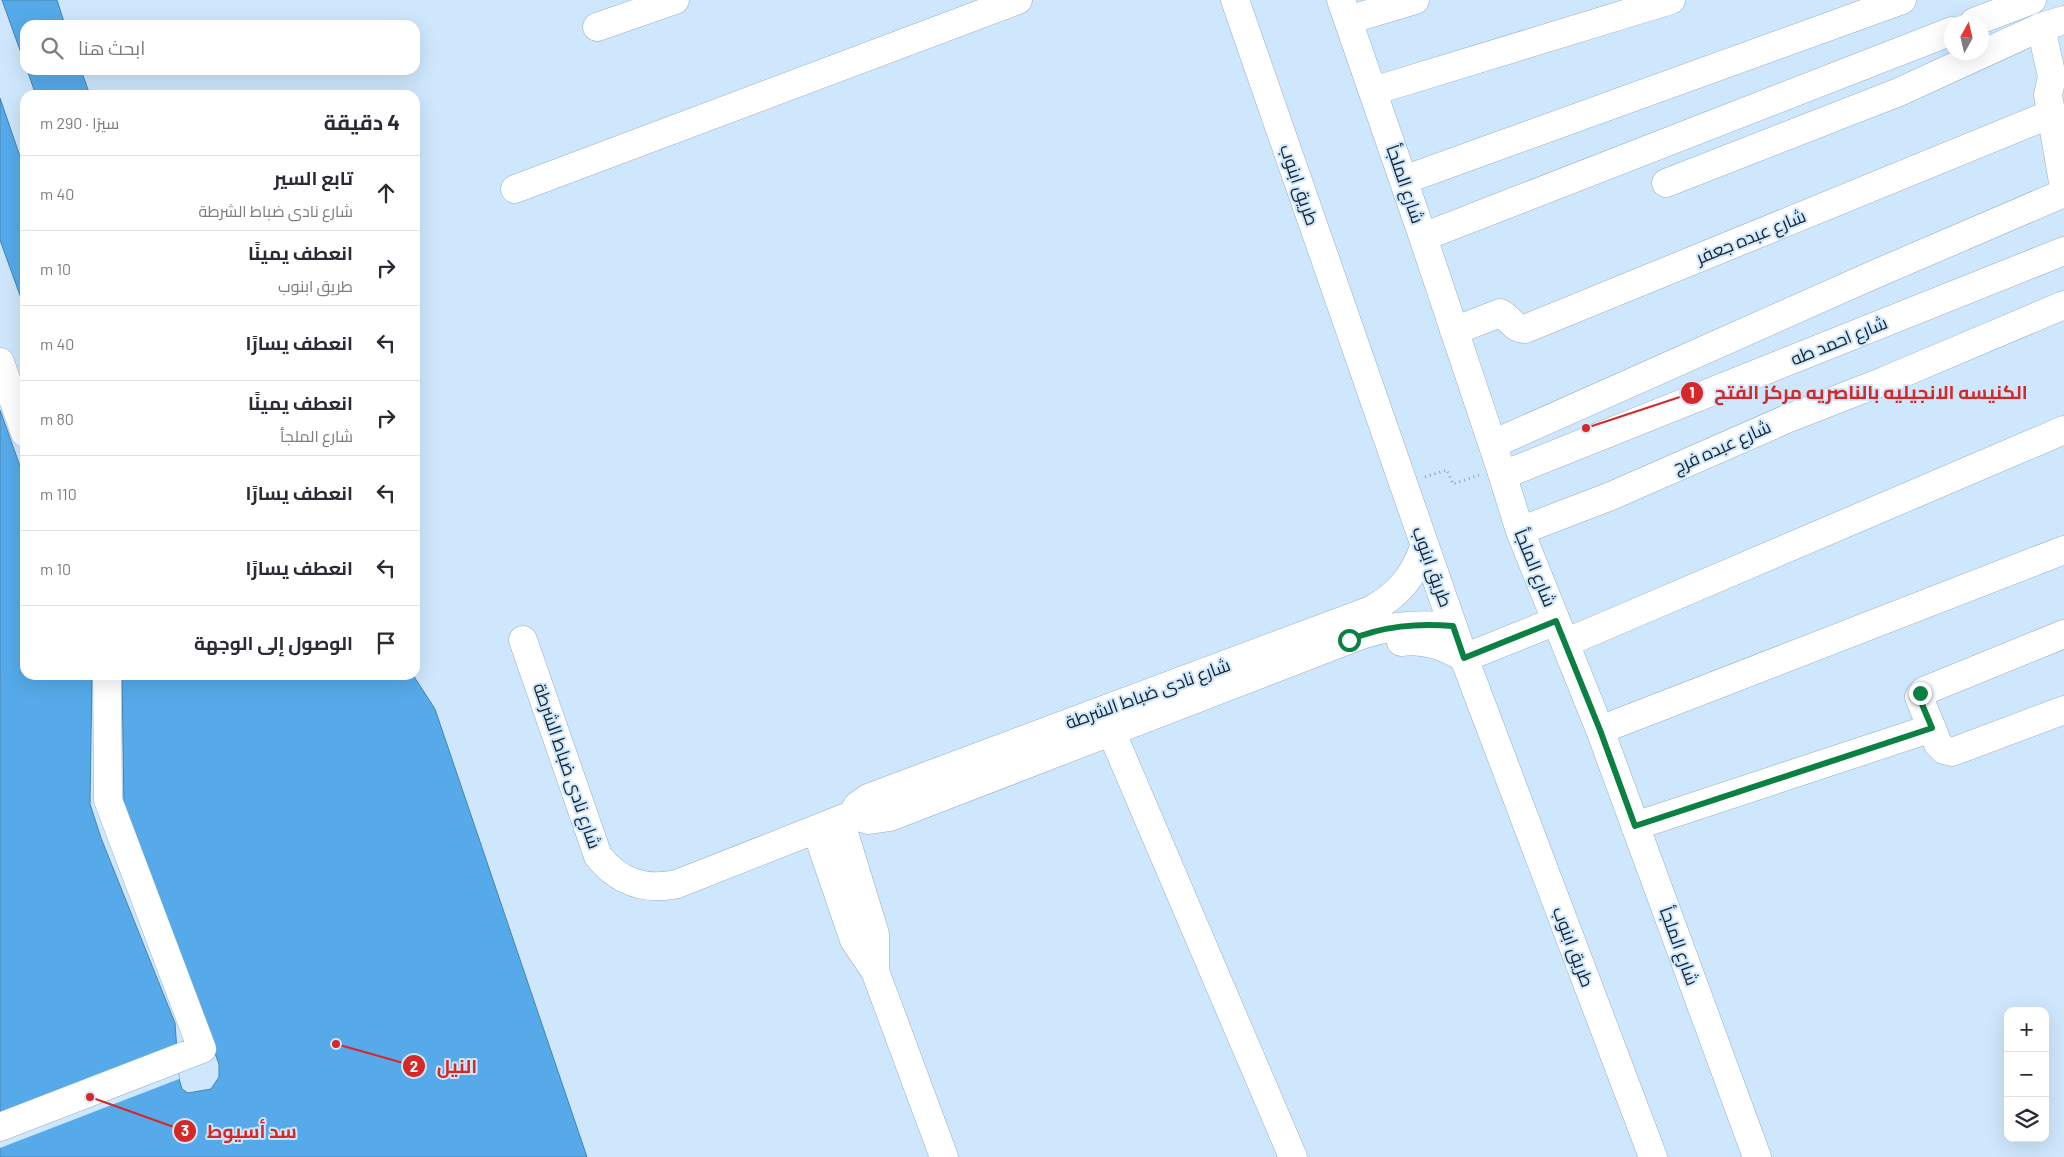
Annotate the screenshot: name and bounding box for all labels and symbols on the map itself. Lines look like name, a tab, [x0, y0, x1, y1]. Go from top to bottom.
north arrow	[1944, 15, 1989, 60]
street label: طريق ابنوب	[1274, 141, 1324, 229]
street label: شارع الملجأ	[1380, 141, 1430, 227]
street label: شارع عبده جعفر	[1692, 204, 1810, 270]
street label: شارع احمد طه	[1787, 311, 1891, 371]
callout: الكنيسه الانجيليه بالناصريه مركز الفتح	[1680, 376, 2038, 410]
text: الكنيسه الانجيليه بالناصريه مركز الفتح	[1714, 380, 2028, 406]
text: 1	[1689, 383, 1695, 401]
street label: شارع عبده فرج	[1669, 415, 1775, 479]
street label: طريق ابنوب	[1406, 523, 1458, 611]
street label: شارع الملجأ	[1508, 525, 1562, 611]
route start	[1338, 629, 1361, 652]
street label: شارع نادى ضباط الشرطة	[1062, 653, 1234, 735]
street label: شارع نادى ضباط الشرطة	[527, 680, 607, 852]
route end	[1909, 682, 1932, 705]
street label: طريق ابنوب	[1547, 903, 1599, 991]
street label: شارع الملجأ	[1654, 903, 1704, 989]
callout: النيل	[401, 1049, 487, 1083]
text: النيل	[437, 1054, 477, 1078]
text: 2	[410, 1057, 418, 1075]
callout: سد أسيوط	[172, 1114, 307, 1148]
text: سد أسيوط	[207, 1118, 297, 1143]
text: 3	[181, 1121, 189, 1139]

